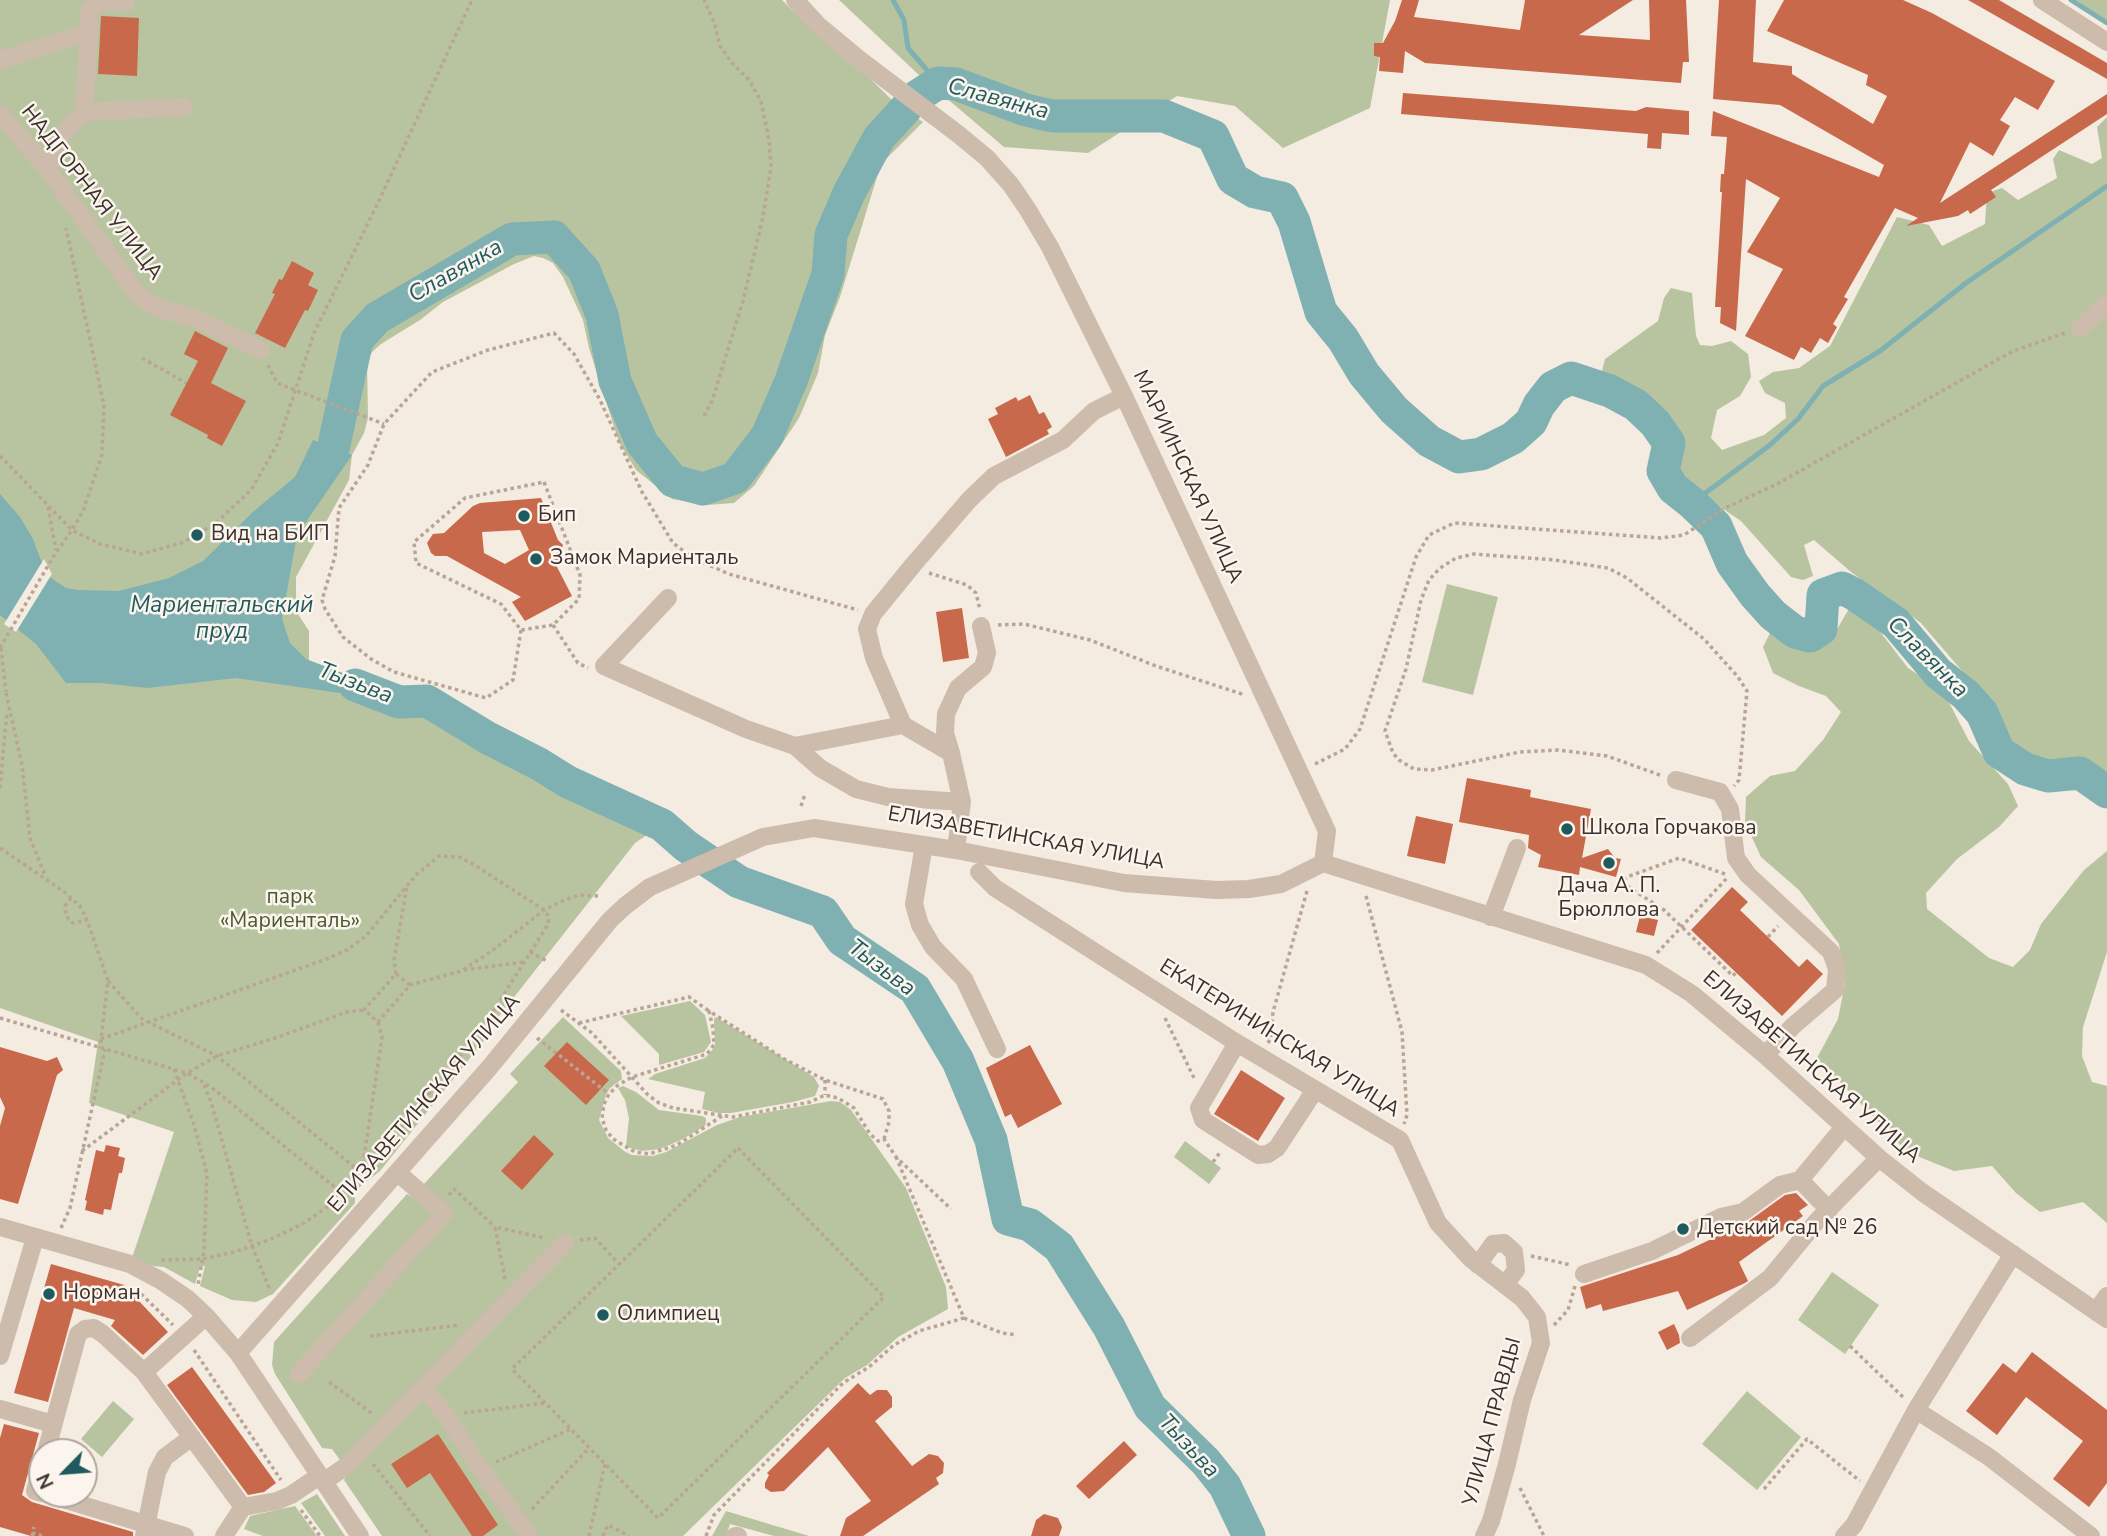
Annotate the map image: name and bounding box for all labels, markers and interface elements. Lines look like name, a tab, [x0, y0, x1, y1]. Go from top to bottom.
water label: Славянка	[944, 73, 1052, 127]
street label: НАДГОРНАЯ УЛИЦА	[15, 100, 167, 286]
water label: Славянка	[404, 234, 508, 310]
street label: МАРИИНСКАЯ УЛИЦА	[1127, 366, 1247, 588]
place label: Бип	[538, 503, 576, 529]
marker: Бип	[516, 508, 532, 524]
place label: Вид на БИП	[211, 522, 330, 548]
marker: Вид на БИП	[189, 527, 205, 543]
place label: Замок Мариенталь	[550, 546, 739, 572]
marker: Замок Мариенталь	[528, 551, 544, 567]
water label: Мариентальский пруд	[130, 592, 314, 646]
water label: Славянка	[1880, 611, 1974, 705]
water label: Тызьва	[314, 657, 396, 711]
street label: ЕЛИЗАВЕТИНСКАЯ УЛИЦА	[886, 802, 1166, 876]
place label: Школа Горчакова	[1581, 816, 1756, 842]
marker: Школа Горчакова	[1559, 821, 1575, 837]
marker: Дача А. П. Брюллова	[1601, 855, 1617, 871]
place label: Дача А. П. Брюллова	[1558, 874, 1660, 924]
park label: парк «Мариенталь»	[220, 885, 360, 935]
water label: Тызьва	[842, 935, 920, 1003]
street label: ЕКАТЕРИНИНСКАЯ УЛИЦА	[1154, 954, 1404, 1124]
street label: ЕЛИЗАВЕТИНСКАЯ УЛИЦА	[1697, 966, 1925, 1170]
street label: ЕЛИЗАВЕТИНСКАЯ УЛИЦА	[323, 990, 527, 1218]
place label: Детский сад № 26	[1697, 1216, 1877, 1242]
marker: Детский сад № 26	[1675, 1221, 1691, 1237]
place label: Норман	[63, 1281, 141, 1307]
marker: Норман	[41, 1286, 57, 1302]
place label: Олимпиец	[617, 1302, 720, 1328]
marker: Олимпиец	[595, 1307, 611, 1323]
street label: УЛИЦА ПРАВДЫ	[1458, 1335, 1528, 1509]
water label: Тызьва	[1151, 1409, 1225, 1485]
north arrow	[28, 1438, 98, 1508]
text: N	[31, 1469, 61, 1493]

